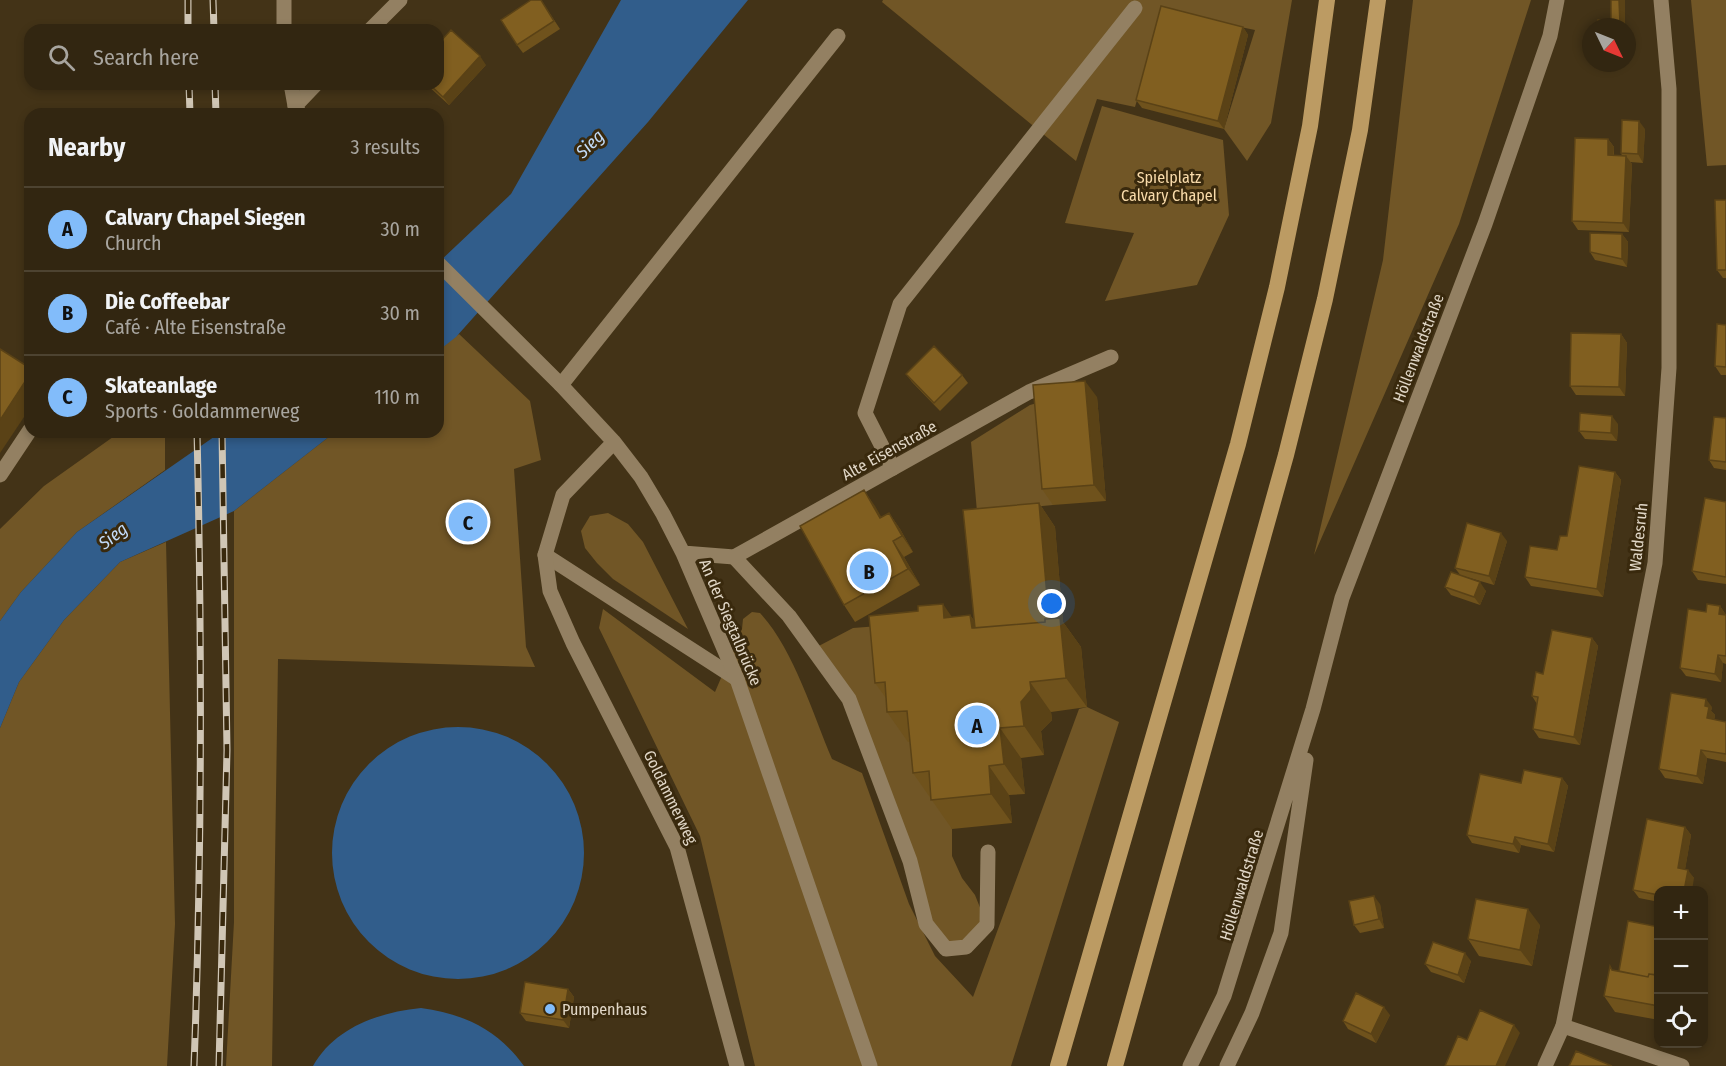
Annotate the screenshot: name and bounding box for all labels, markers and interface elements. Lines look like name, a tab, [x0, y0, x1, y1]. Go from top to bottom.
north arrow	[1582, 18, 1636, 72]
search box	[24, 24, 444, 90]
icon: search	[45, 41, 78, 74]
text: Search here	[93, 44, 199, 71]
water label: Sieg	[570, 125, 609, 163]
text: Nearby	[48, 132, 125, 163]
text: 3 results	[351, 135, 420, 159]
park label: Spielplatz Calvary Chapel	[1121, 168, 1217, 205]
text: Calvary Chapel Siegen	[105, 204, 306, 231]
text: A	[62, 217, 73, 241]
text: 30 m	[380, 217, 420, 241]
text: Church	[105, 231, 161, 255]
text: Die Coffeebar	[105, 288, 230, 315]
street label: Höllenwaldstraße	[1389, 291, 1448, 405]
text: B	[62, 301, 73, 325]
text: 30 m	[380, 301, 420, 325]
text: Café · Alte Eisenstraße	[105, 315, 286, 339]
text: Skateanlage	[105, 372, 217, 399]
text: C	[62, 385, 73, 409]
text: 110 m	[374, 385, 420, 409]
text: Sports · Goldammerweg	[105, 399, 299, 423]
street label: Alte Eisenstraße	[839, 417, 940, 484]
pin: C	[448, 500, 488, 544]
street label: Waldesruh	[1625, 502, 1652, 572]
water label: Sieg	[93, 518, 132, 555]
pin: B	[850, 548, 888, 594]
street label: An der Siegtalbrücke	[695, 556, 766, 688]
your location	[1037, 589, 1066, 618]
pin: A	[958, 702, 996, 748]
street label: Goldammerweg	[640, 747, 702, 848]
street label: Höllenwaldstraße	[1216, 827, 1267, 943]
map controls	[1654, 886, 1708, 1048]
button: +	[1654, 886, 1708, 940]
button: −	[1654, 940, 1708, 994]
button: locate	[1654, 994, 1708, 1048]
place label: Pumpenhaus	[562, 1000, 647, 1019]
marker: Pumpenhaus	[543, 1002, 557, 1016]

